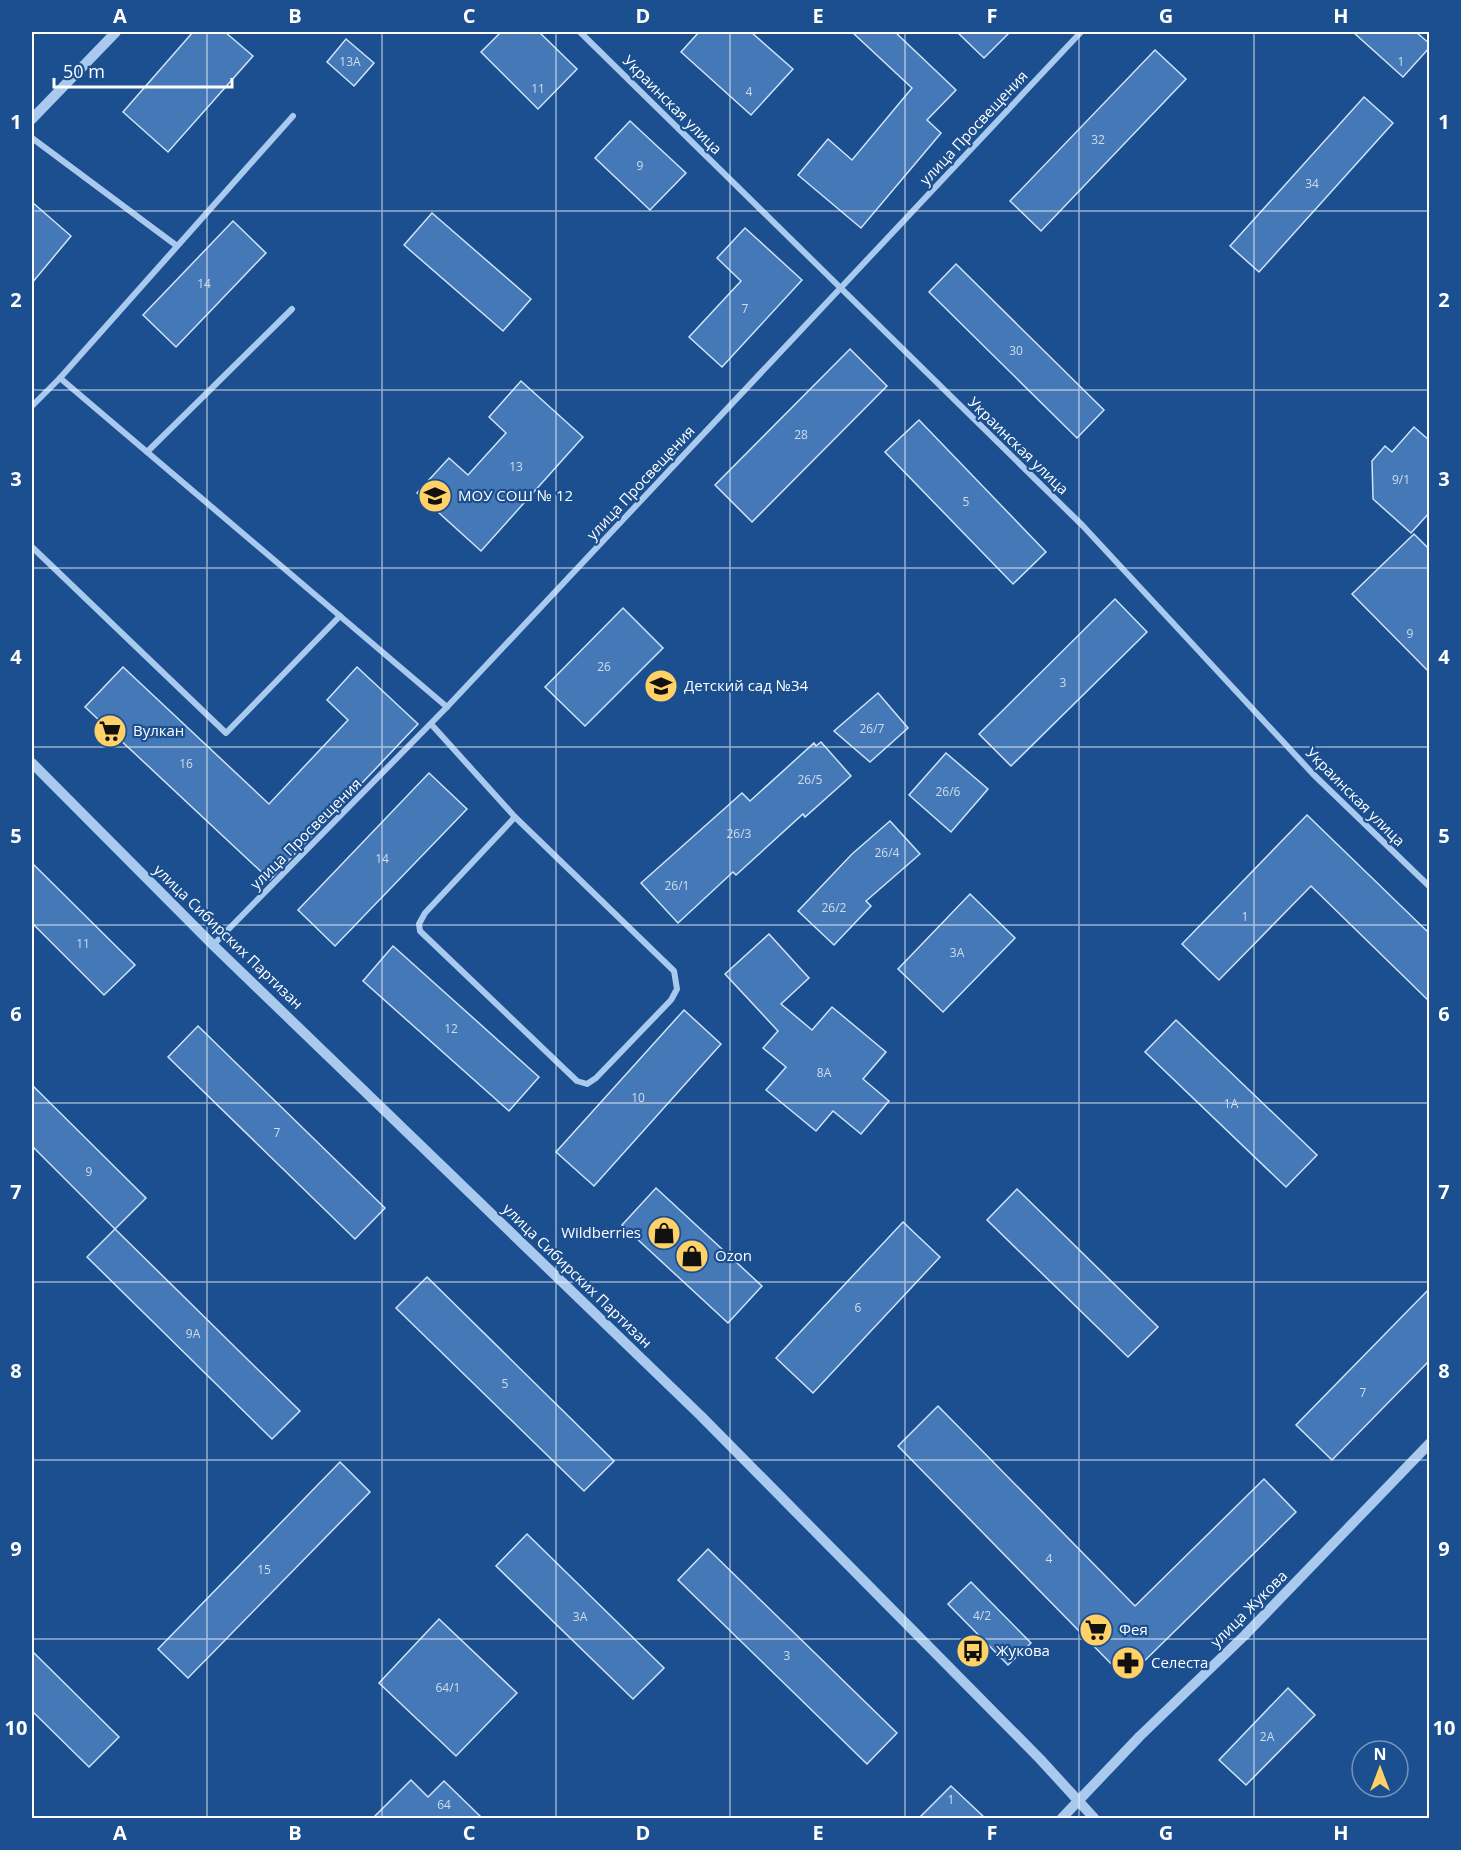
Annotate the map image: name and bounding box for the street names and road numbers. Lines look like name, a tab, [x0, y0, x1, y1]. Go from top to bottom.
street label: Украинская улица	[619, 50, 727, 158]
street label: улица Просвещения	[915, 66, 1032, 189]
street label: Украинская улица	[964, 392, 1073, 498]
street label: улица Просвещения	[582, 421, 699, 544]
street label: Украинская улица	[1302, 742, 1410, 850]
street label: улица Просвещения	[245, 773, 365, 893]
street label: улица Сибирских Партизан	[150, 860, 308, 1013]
street label: улица Сибирских Партизан	[499, 1199, 657, 1352]
street label: улица Жукова	[1205, 1565, 1291, 1651]

